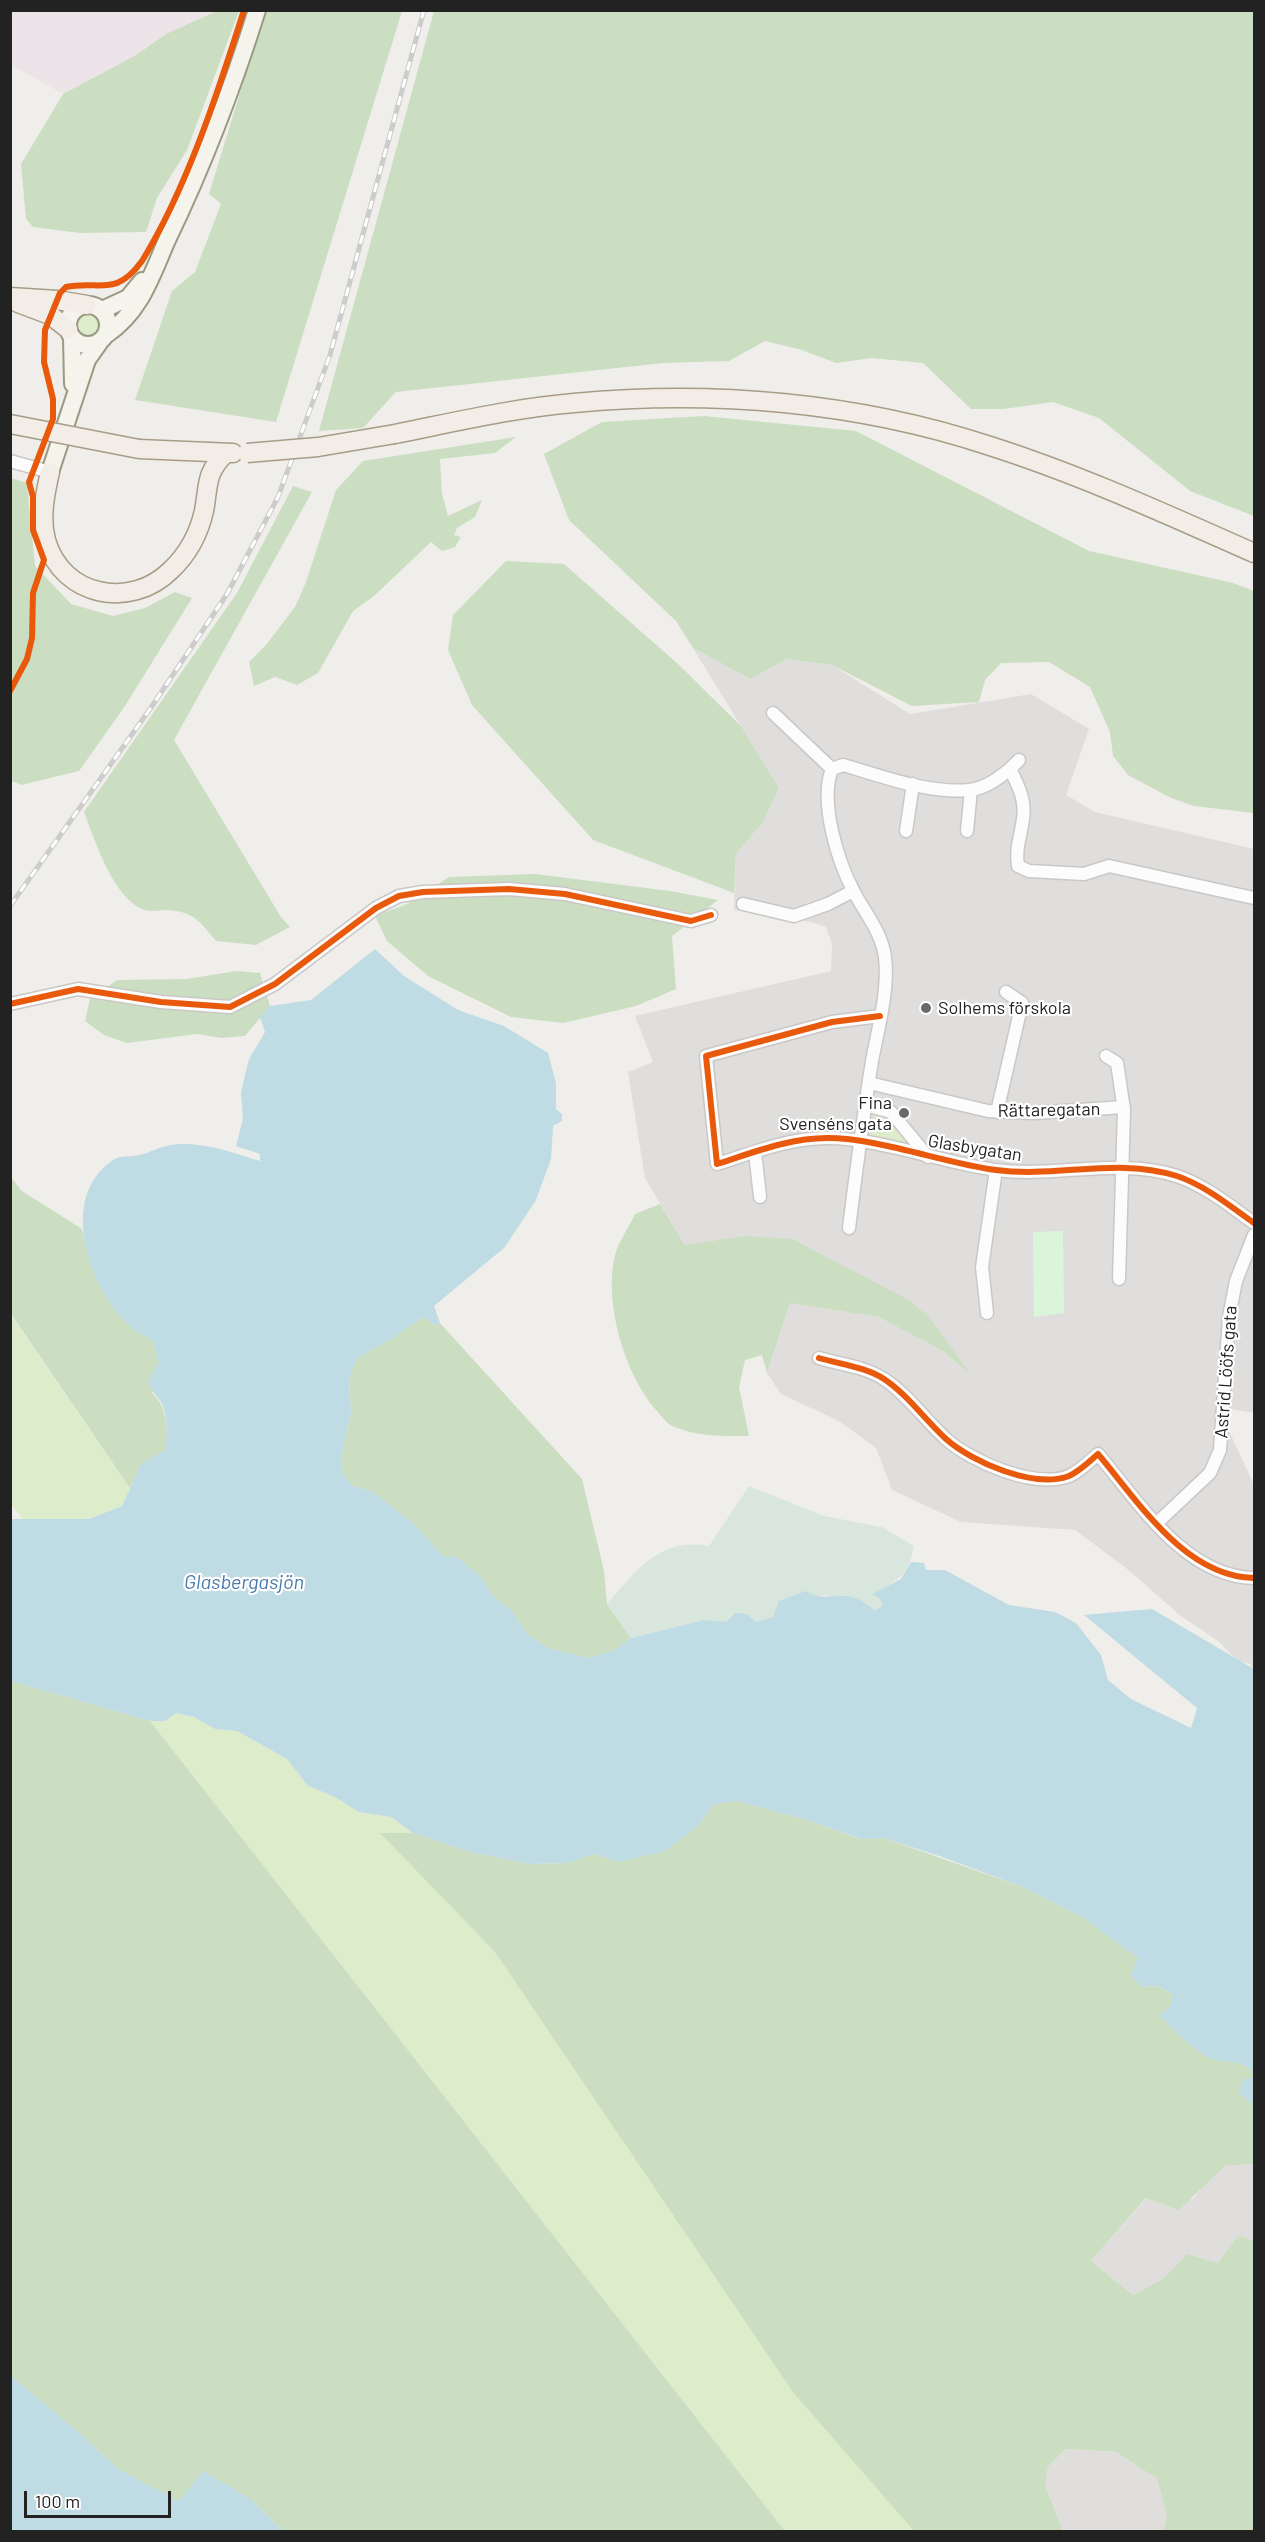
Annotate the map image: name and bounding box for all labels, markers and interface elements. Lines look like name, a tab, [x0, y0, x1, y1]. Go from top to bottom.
place label: Solhems förskola	[938, 997, 1071, 1019]
marker: Solhems förskola	[919, 1001, 933, 1015]
place label: Fina Svenséns gata	[779, 1092, 892, 1134]
street label: Rättaregatan	[997, 1098, 1101, 1122]
marker: Fina Svenséns gata	[897, 1106, 911, 1120]
street label: Glasbygatan	[926, 1130, 1024, 1166]
street label: Astrid Lööfs gata	[1211, 1305, 1241, 1439]
water label: Glasbergasjön	[184, 1570, 304, 1594]
scale bar	[27, 2479, 174, 2517]
text: 100 m	[35, 2490, 80, 2512]

